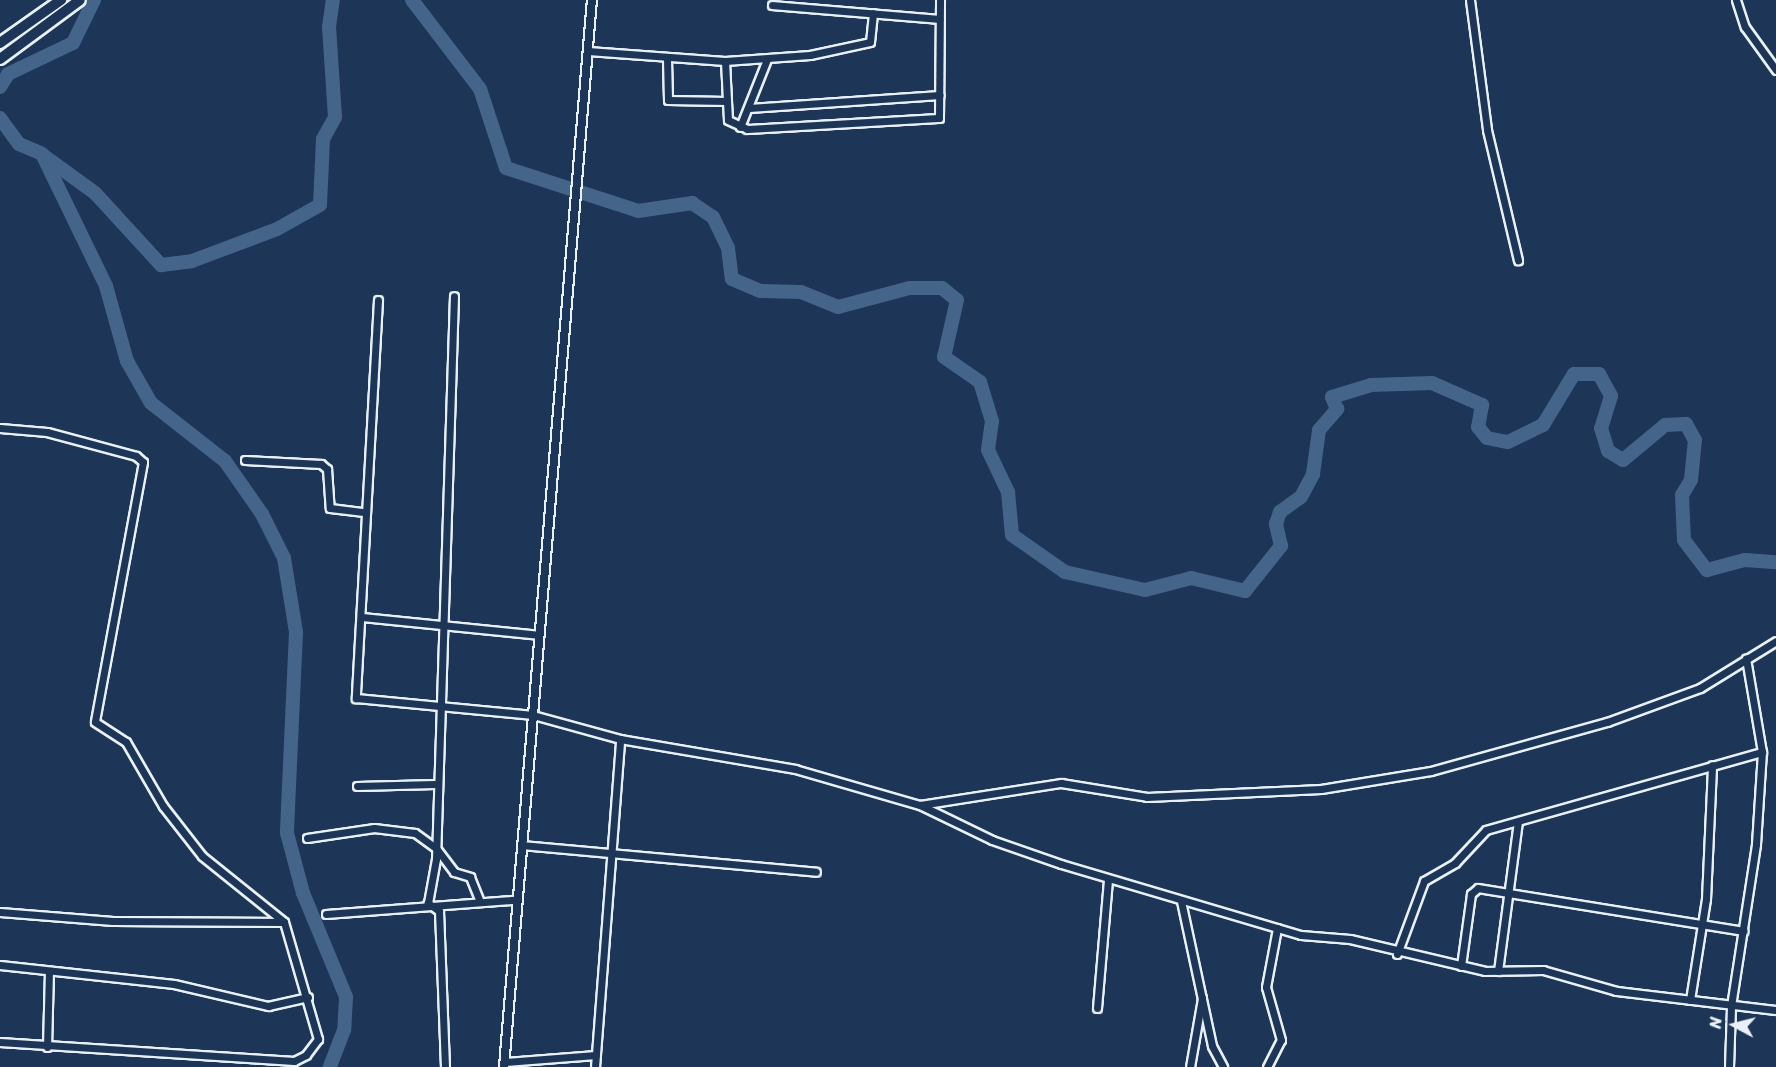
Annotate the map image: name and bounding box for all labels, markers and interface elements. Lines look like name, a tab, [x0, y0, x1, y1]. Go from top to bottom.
north arrow	[1704, 995, 1764, 1055]
text: N	[1701, 1015, 1731, 1030]

